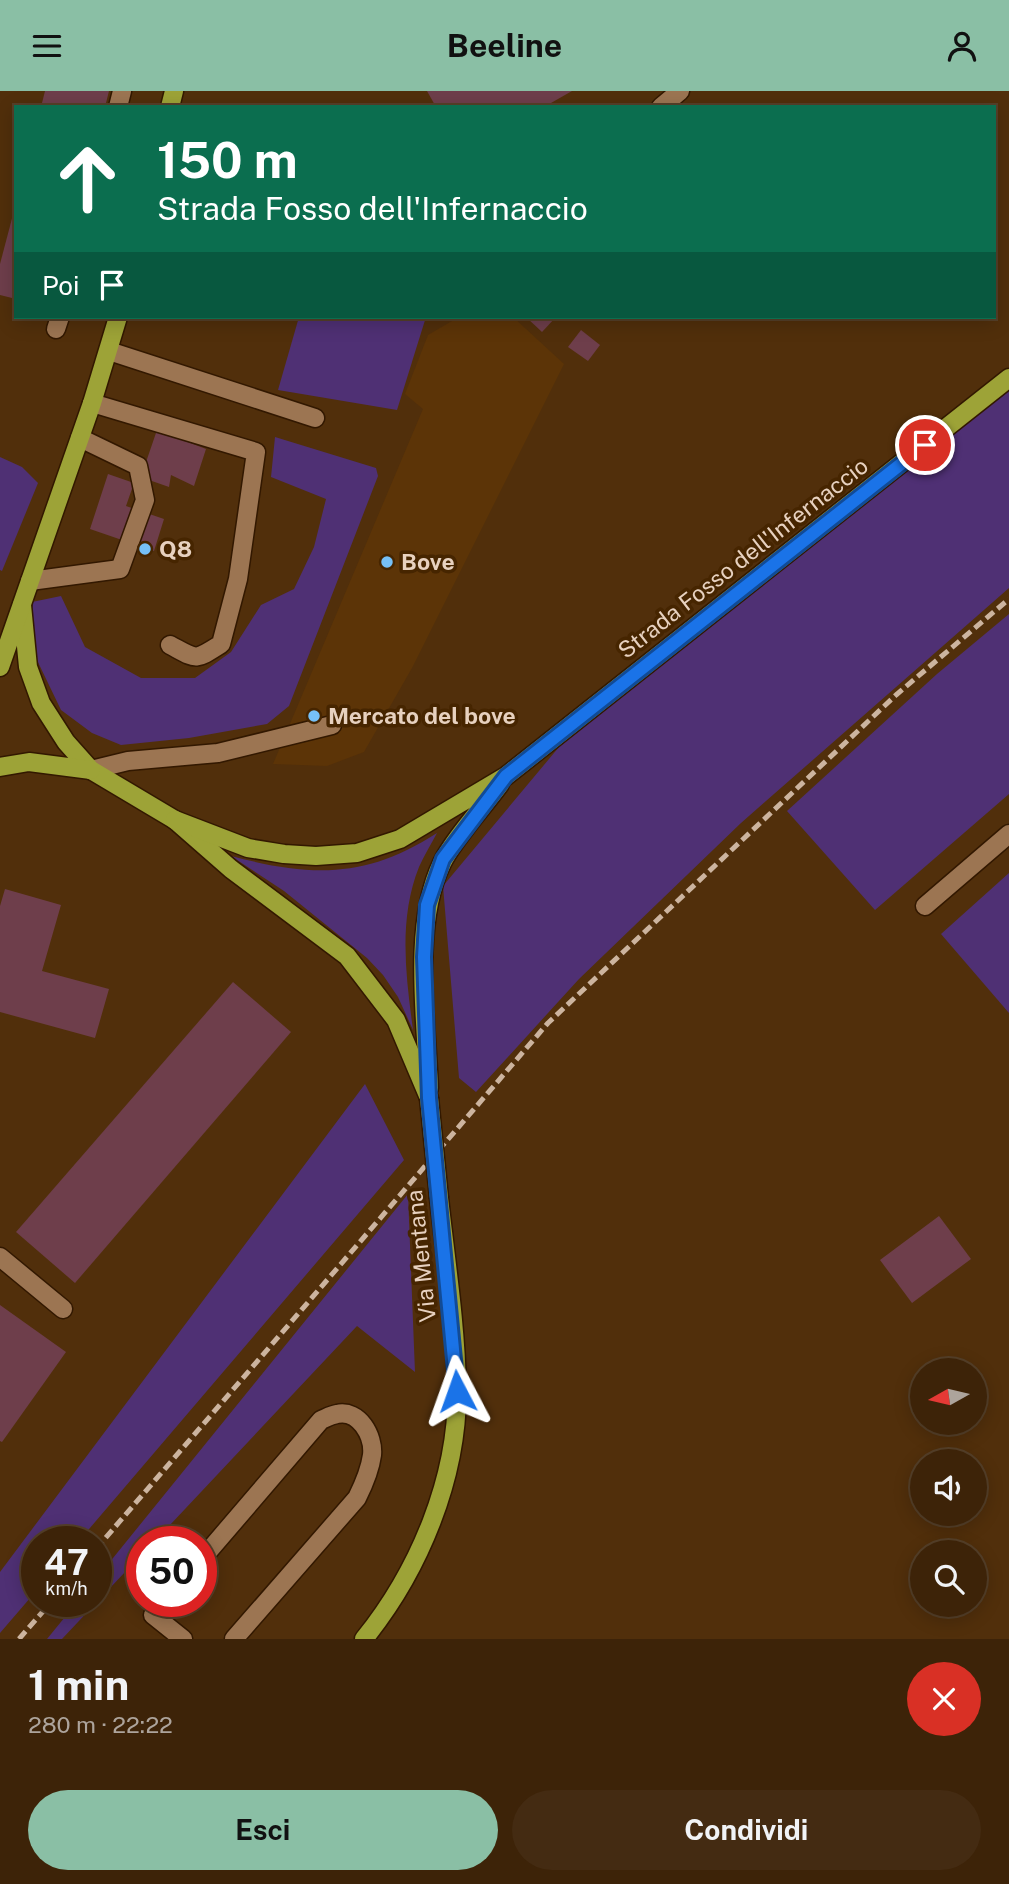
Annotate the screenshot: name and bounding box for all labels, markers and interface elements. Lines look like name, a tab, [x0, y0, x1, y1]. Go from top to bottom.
icon: menu	[28, 27, 66, 65]
text: Beeline	[447, 27, 562, 64]
icon: person	[943, 27, 981, 65]
text: 150 m	[157, 131, 298, 189]
icon: ahead	[42, 133, 133, 224]
text: Strada Fosso dell'Infernaccio	[157, 190, 588, 227]
icon: arrive	[93, 266, 131, 304]
text: Poi	[42, 270, 79, 301]
pin	[895, 415, 955, 475]
icon: arrive	[906, 426, 944, 464]
street label: Strada Fosso dell'Infernaccio	[612, 452, 873, 664]
place label: Q8	[159, 535, 192, 562]
marker: Q8	[137, 541, 153, 557]
place label: Bove	[401, 548, 455, 575]
marker: Bove	[379, 554, 395, 570]
place label: Mercato del bove	[328, 702, 516, 729]
marker: Mercato del bove	[306, 708, 322, 724]
street label: Via Mentana	[400, 1188, 441, 1324]
position arrow	[420, 1354, 494, 1428]
north arrow	[910, 1358, 987, 1435]
map controls	[910, 1358, 987, 1617]
button: sound	[910, 1449, 987, 1526]
speed limit sign: 50	[126, 1526, 217, 1617]
button: search	[910, 1540, 987, 1617]
text: 47	[44, 1542, 89, 1583]
text: km/h	[45, 1578, 88, 1599]
text: 1 min	[28, 1660, 129, 1709]
button: close	[907, 1662, 981, 1736]
text: 280 m · 22:22	[28, 1711, 173, 1738]
button: Esci	[28, 1790, 498, 1870]
button: Condividi	[512, 1790, 981, 1870]

